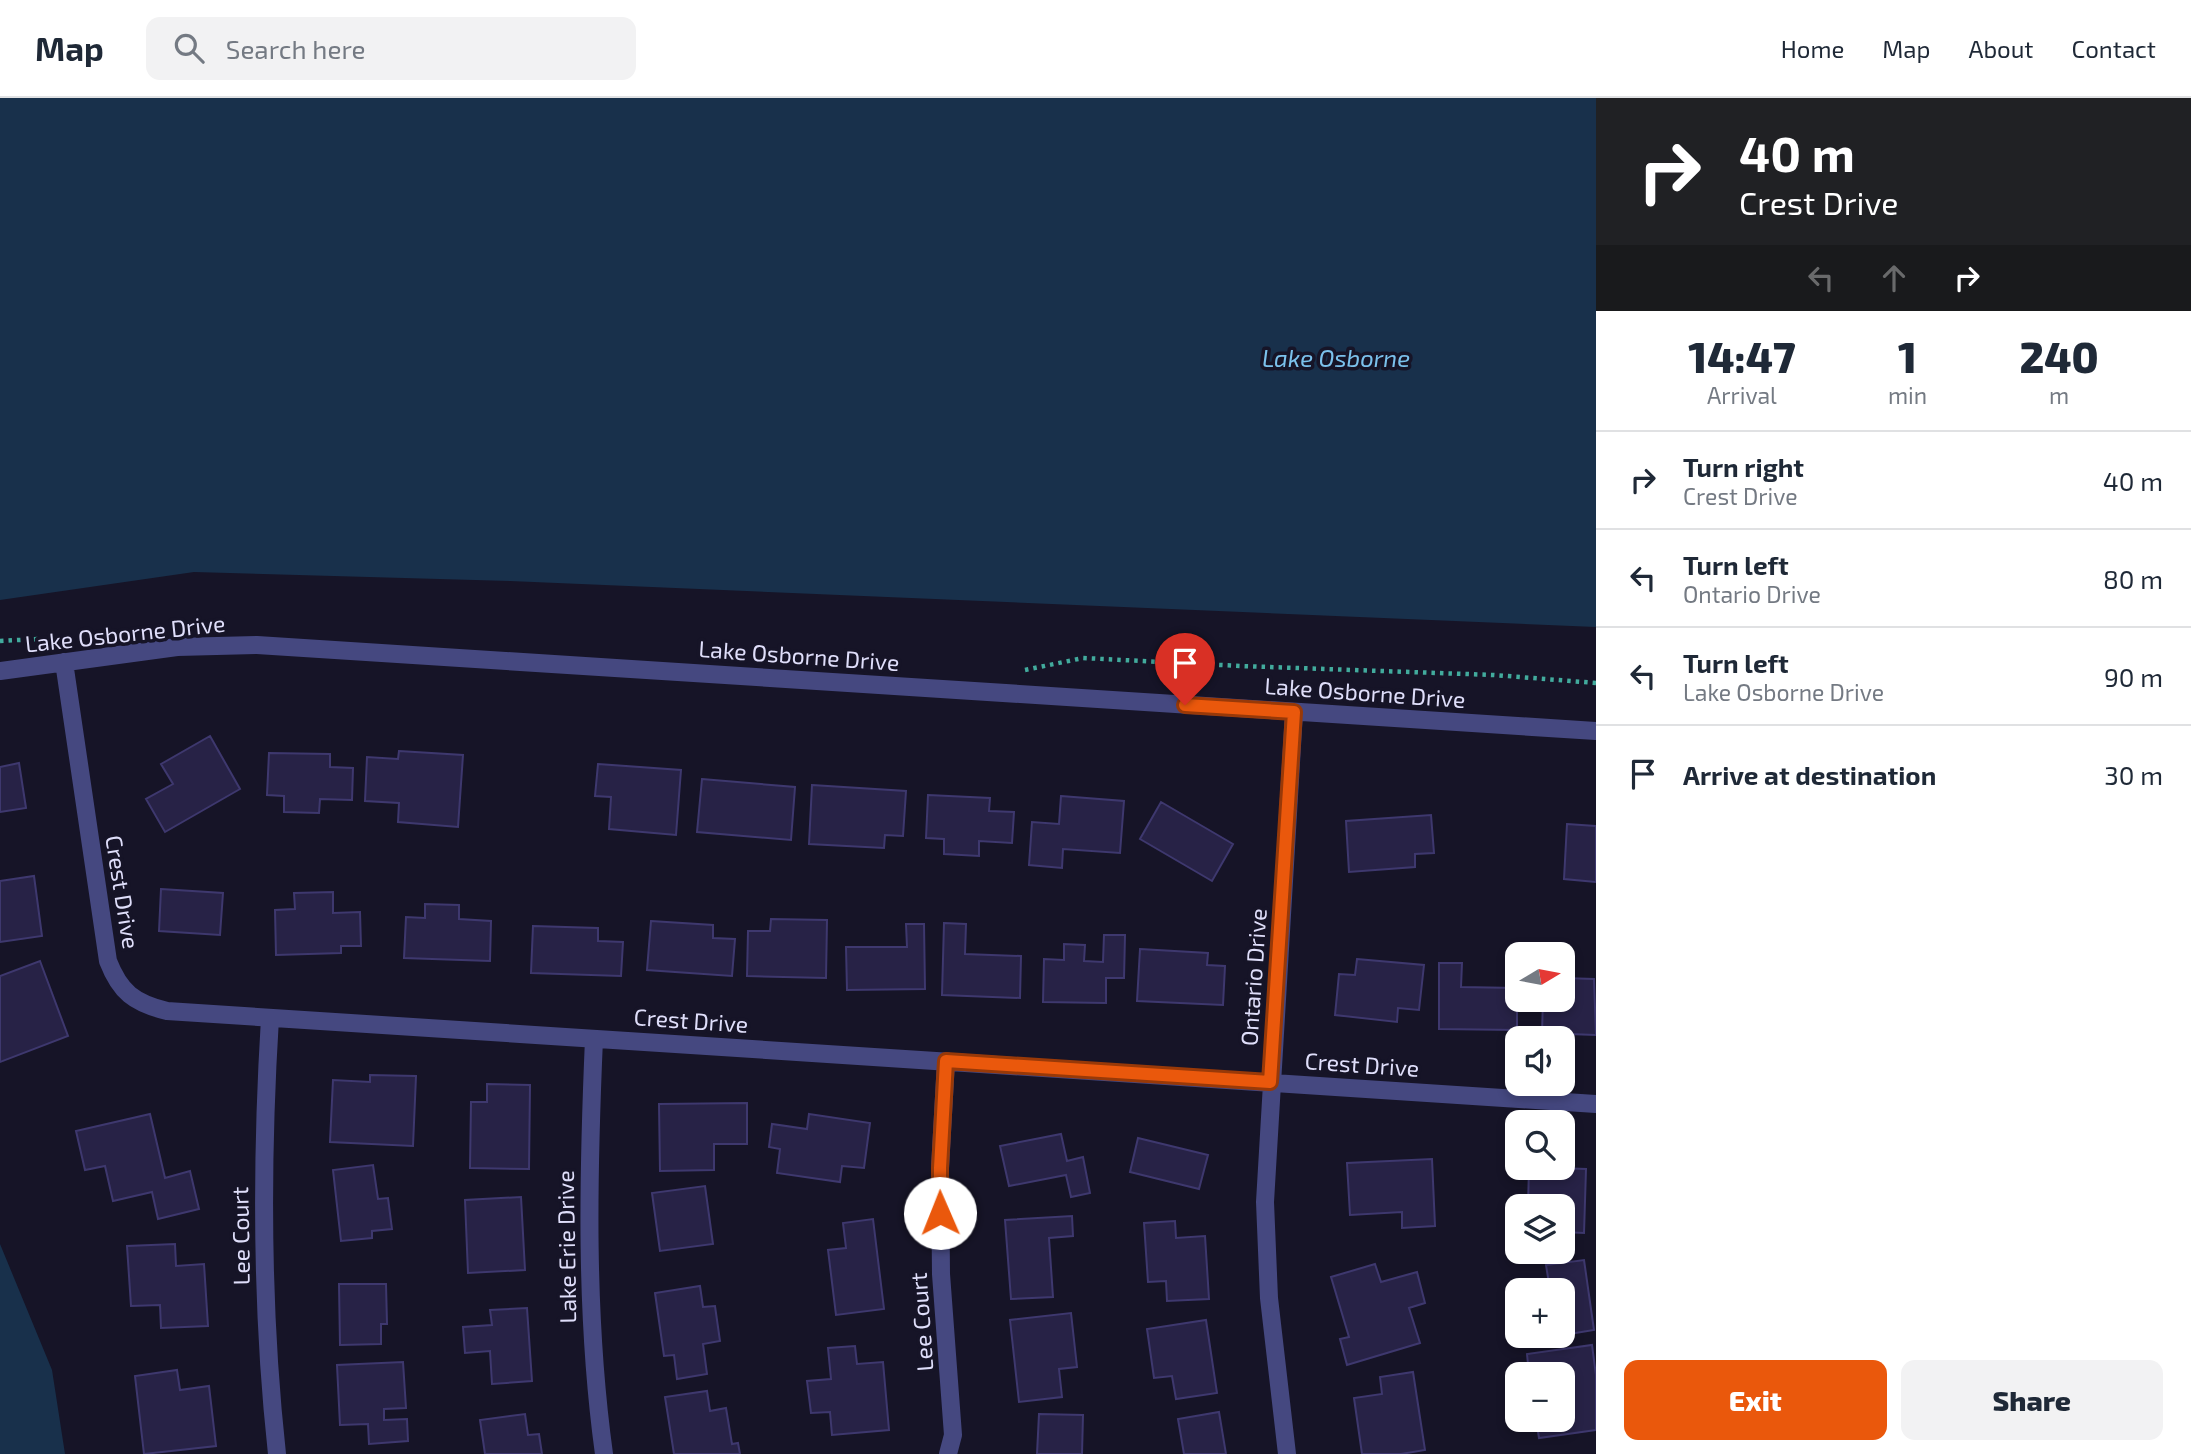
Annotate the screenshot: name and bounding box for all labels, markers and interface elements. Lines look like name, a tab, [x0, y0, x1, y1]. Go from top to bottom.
search box	[146, 17, 636, 80]
text: Map	[35, 28, 104, 68]
icon: search	[170, 29, 208, 67]
text: Search here	[226, 33, 365, 64]
text: Home	[1781, 34, 1844, 63]
text: Map	[1882, 34, 1930, 63]
text: About	[1968, 34, 2034, 63]
text: Contact	[2072, 34, 2156, 63]
text: 40 m	[1739, 123, 1855, 182]
icon: right	[1624, 126, 1715, 217]
text: Crest Drive	[1739, 183, 1898, 221]
icon: left	[1802, 259, 1840, 297]
icon: ahead	[1875, 259, 1913, 297]
icon: right	[1948, 259, 1986, 297]
text: 14:47	[1688, 331, 1796, 381]
text: 1	[1898, 331, 1917, 381]
text: 240	[2019, 331, 2099, 381]
water label: Lake Osborne	[1262, 343, 1410, 372]
text: Arrival	[1707, 381, 1777, 409]
text: min	[1888, 381, 1927, 409]
text: m	[2049, 381, 2069, 409]
text: Turn right	[1683, 451, 1804, 482]
icon: right	[1624, 461, 1662, 499]
text: 40 m	[2103, 465, 2163, 496]
text: Crest Drive	[1683, 482, 1798, 510]
text: Turn left	[1683, 549, 1789, 580]
icon: left	[1624, 559, 1662, 597]
text: 80 m	[2103, 563, 2163, 594]
text: Ontario Drive	[1683, 580, 1821, 608]
street label: Lake Osborne Drive	[23, 609, 227, 657]
pin	[1155, 633, 1215, 705]
street label: Lake Osborne Drive	[698, 634, 900, 676]
icon: arrive	[1166, 644, 1204, 682]
text: Turn left	[1683, 647, 1789, 678]
icon: left	[1624, 657, 1662, 695]
text: 90 m	[2104, 661, 2163, 692]
street label: Lake Osborne Drive	[1264, 671, 1466, 713]
text: Lake Osborne Drive	[1683, 678, 1884, 706]
icon: arrive	[1624, 755, 1662, 793]
text: Arrive at destination	[1683, 759, 1936, 790]
text: 30 m	[2104, 759, 2163, 790]
street label: Crest Drive	[100, 833, 146, 951]
street label: Ontario Drive	[1234, 907, 1272, 1047]
north arrow	[1505, 942, 1575, 1012]
map controls	[1505, 942, 1575, 1432]
street label: Crest Drive	[633, 1002, 749, 1038]
button: sound	[1505, 1026, 1575, 1096]
street label: Crest Drive	[1304, 1046, 1420, 1082]
button: search	[1505, 1110, 1575, 1180]
street label: Lake Erie Drive	[551, 1170, 581, 1324]
position arrow	[903, 1176, 977, 1250]
street label: Lee Court	[225, 1186, 255, 1286]
button: layers	[1505, 1194, 1575, 1264]
street label: Lee Court	[904, 1271, 938, 1372]
button: +	[1505, 1278, 1575, 1348]
button: Exit	[1624, 1360, 1887, 1440]
button: Share	[1901, 1360, 2163, 1440]
button: −	[1505, 1362, 1575, 1432]

